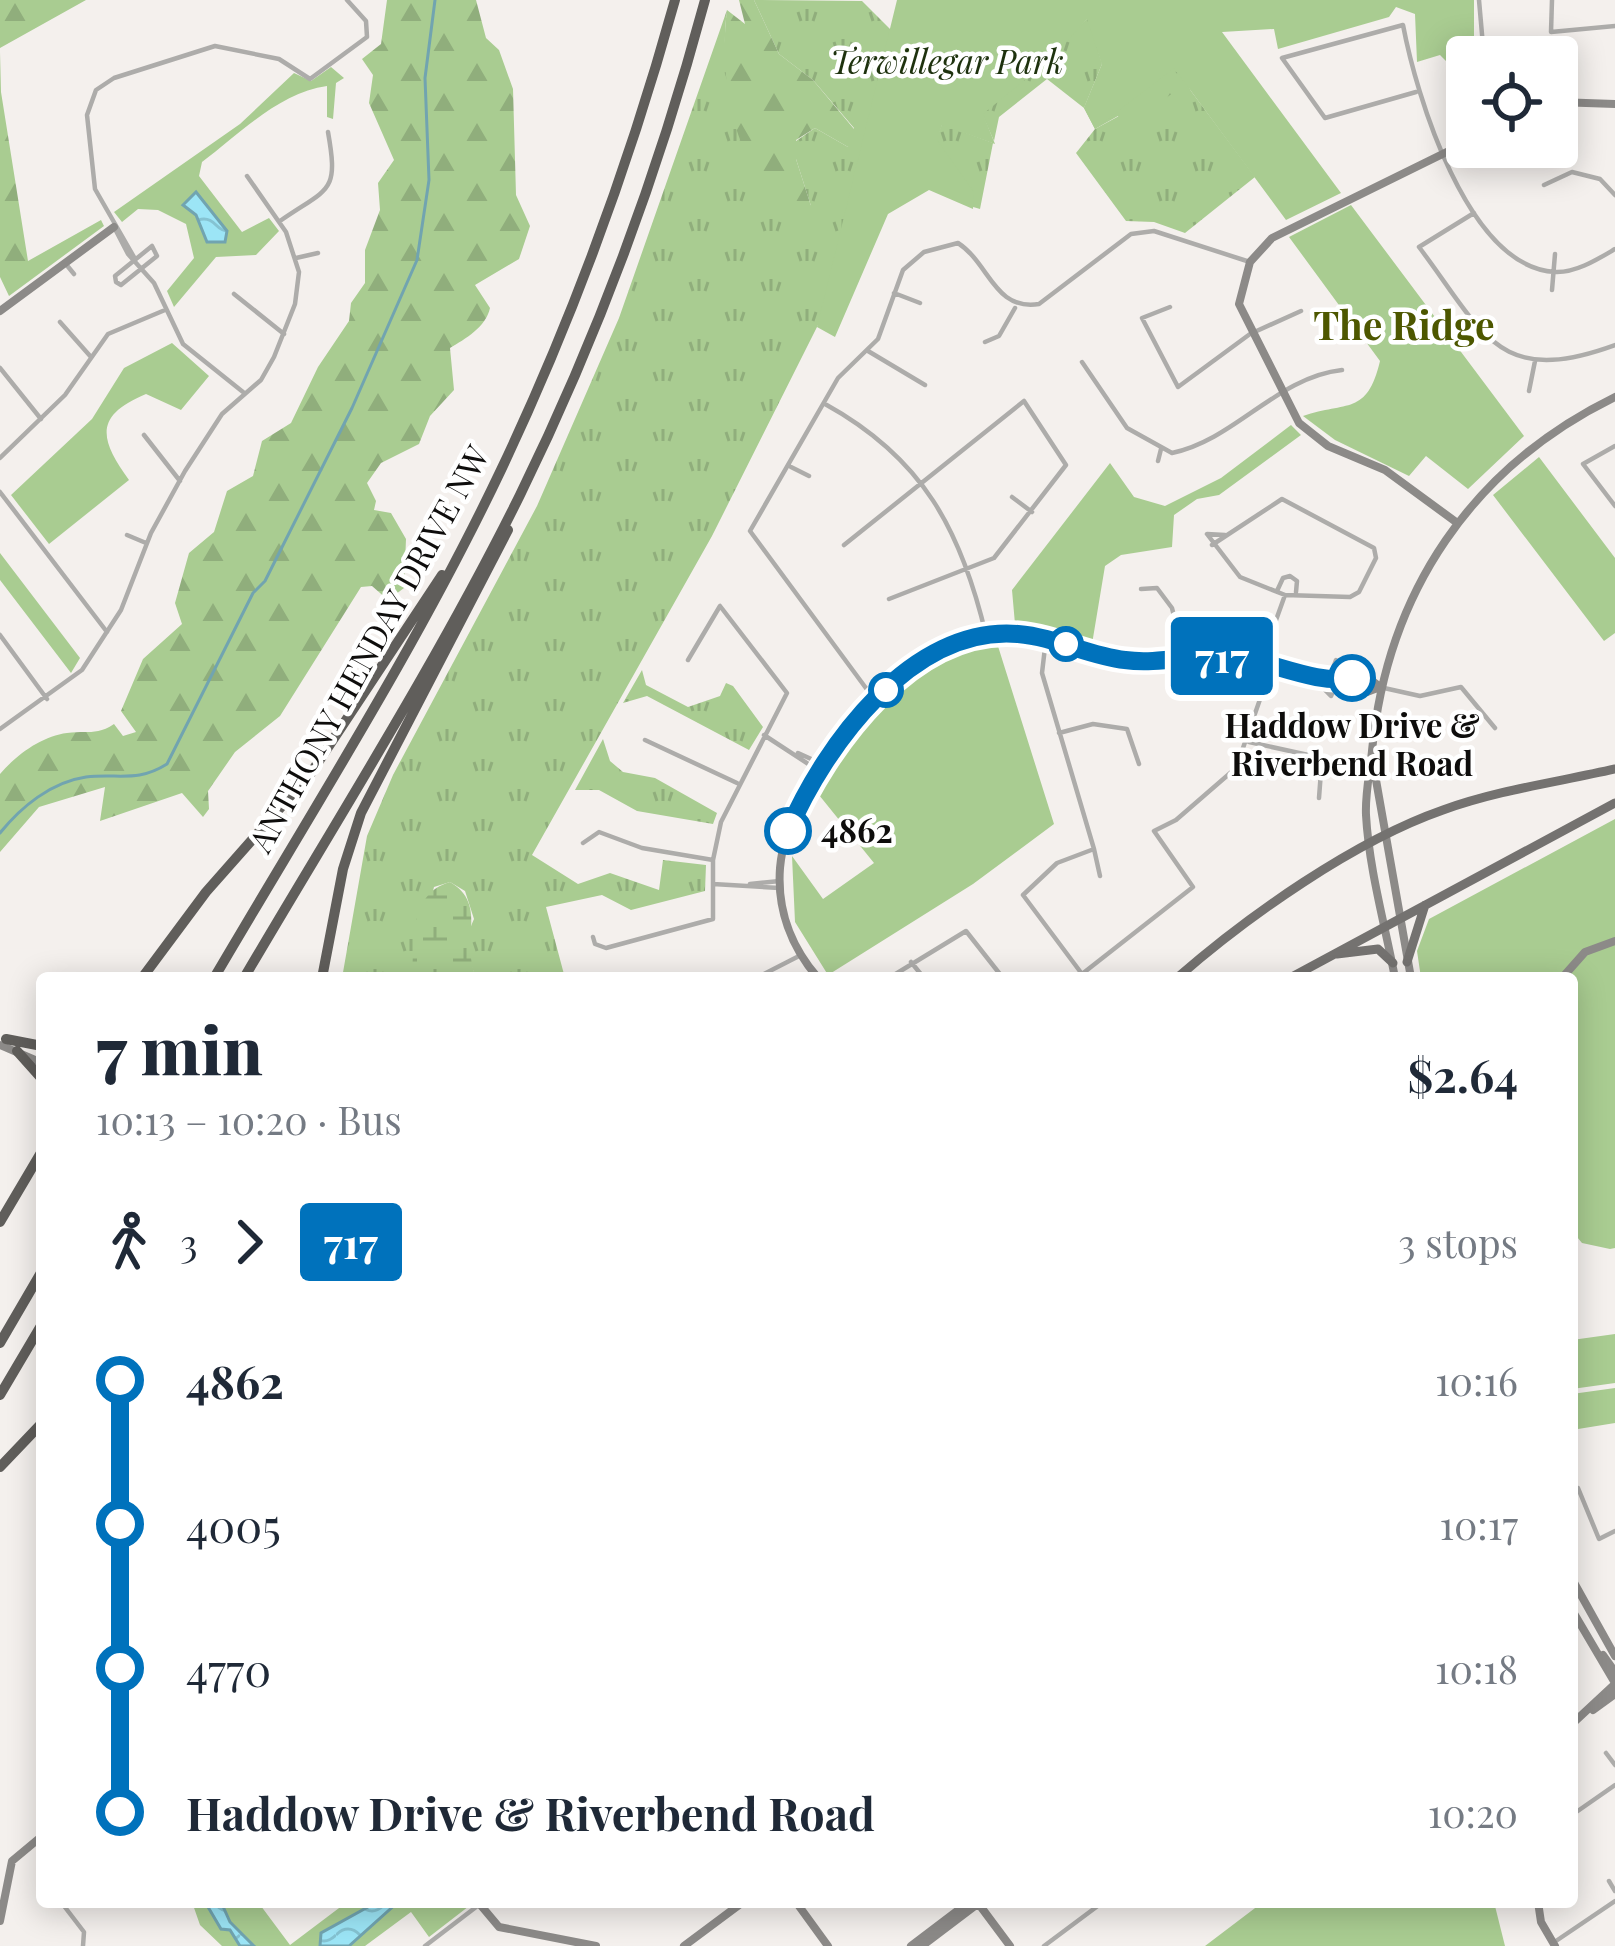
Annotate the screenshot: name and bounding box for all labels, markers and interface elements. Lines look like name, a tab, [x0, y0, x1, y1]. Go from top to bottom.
map controls	[1446, 36, 1578, 168]
button: locate	[1446, 36, 1578, 168]
park label: Terwillegar Park	[830, 38, 1064, 82]
district label: The Ridge	[1313, 298, 1495, 350]
street label: ANTHONY HENDAY DRIVE NW	[236, 437, 498, 860]
line badge: 717	[1153, 617, 1291, 695]
unlabelled marker	[1050, 628, 1082, 660]
text: 717	[1195, 628, 1249, 684]
marker: Haddow Drive & Riverbend Road	[1330, 656, 1374, 700]
unlabelled marker	[870, 674, 902, 706]
place label: Haddow Drive & Riverbend Road	[1224, 702, 1480, 784]
place label: 4862	[821, 807, 893, 851]
marker: 4862	[766, 809, 810, 853]
text: 7 min	[96, 1004, 263, 1092]
text: $2.64	[1407, 1044, 1518, 1104]
text: 10:13 – 10:20 · Bus	[96, 1093, 402, 1145]
icon: walk	[96, 1209, 162, 1275]
icon: forward	[216, 1209, 282, 1275]
text: 717	[324, 1214, 378, 1270]
text: 3	[180, 1216, 198, 1268]
text: 3 stops	[1398, 1216, 1518, 1268]
text: 4862	[186, 1350, 284, 1410]
text: 10:16	[1435, 1354, 1518, 1406]
text: 4005	[186, 1494, 281, 1554]
text: 10:17	[1440, 1498, 1518, 1550]
text: 4770	[186, 1638, 271, 1698]
text: 10:18	[1435, 1642, 1518, 1694]
text: Haddow Drive & Riverbend Road	[186, 1782, 875, 1842]
text: 10:20	[1428, 1786, 1518, 1838]

